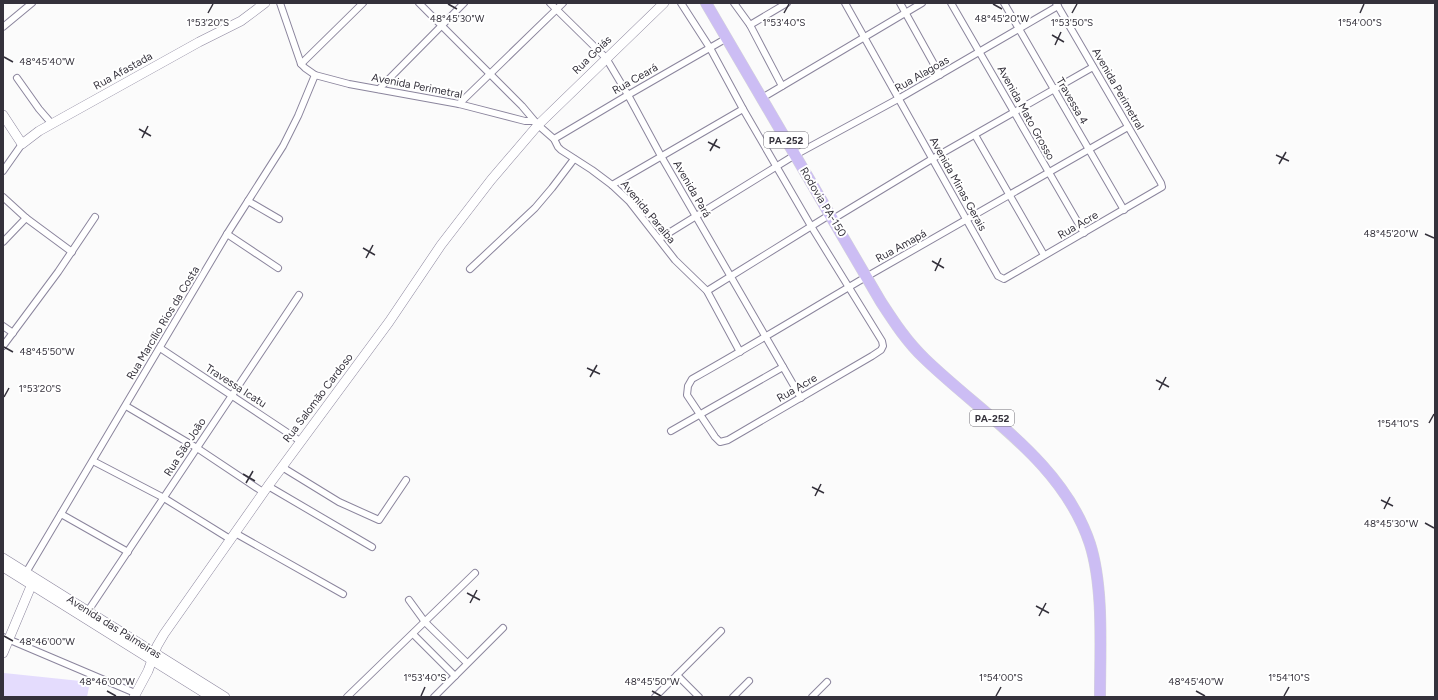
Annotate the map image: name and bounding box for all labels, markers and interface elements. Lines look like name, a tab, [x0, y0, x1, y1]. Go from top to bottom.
text: 48°45'30"W	[430, 12, 485, 25]
text: 48°45'20"W	[975, 12, 1030, 25]
text: 1°53'20"S	[187, 16, 229, 29]
text: 1°53'40"S	[763, 16, 805, 29]
text: 1°53'50"S	[1051, 16, 1093, 29]
text: 1°54'00"S	[1338, 16, 1382, 29]
street label: Rua Goiás	[570, 33, 614, 77]
street label: Avenida Perimetral	[1089, 46, 1147, 132]
street label: Rua Afastada	[91, 49, 155, 93]
street label: Rua Alagoas	[893, 53, 951, 95]
text: 48°45'40"W	[19, 55, 75, 68]
street label: Rua Ceará	[610, 61, 660, 97]
street label: Avenida Mato Grosso	[995, 64, 1057, 162]
street label: Avenida Perimetral	[371, 71, 463, 101]
street label: Travessa 4	[1053, 75, 1091, 127]
road number: PA-252	[764, 132, 808, 148]
street label: Avenida Minas Gerais	[927, 135, 989, 233]
street label: Avenida Pará	[670, 158, 714, 220]
street label: Rodovia PA-150	[797, 165, 849, 239]
street label: Avenida Paraíba	[618, 178, 678, 246]
street label: Rua Acre	[1056, 208, 1100, 242]
street label: Rua Amapá	[873, 227, 929, 265]
text: 48°45'20"W	[1364, 227, 1419, 240]
street label: Rua Marcílio Rios da Costa	[124, 264, 202, 382]
text: 48°45'50"W	[20, 345, 75, 358]
street label: Rua Salomão Cardoso	[280, 351, 356, 445]
street label: Travessa Icatu	[203, 362, 269, 410]
street label: Rua Acre	[775, 371, 819, 405]
text: 1°53'20"S	[19, 382, 61, 395]
road number: PA-252	[970, 410, 1014, 426]
street label: Rua São João	[161, 415, 209, 479]
text: 1°54'10"S	[1377, 417, 1419, 430]
text: 48°45'30"W	[1364, 517, 1419, 530]
street label: Avenida das Palmeiras	[64, 593, 164, 661]
text: 48°46'00"W	[19, 635, 75, 648]
text: 1°53'40"S	[404, 671, 446, 684]
text: 1°54'00"S	[979, 671, 1023, 684]
text: 1°54'10"S	[1268, 671, 1310, 684]
text: 48°46'00"W	[79, 675, 135, 688]
text: 48°45'50"W	[625, 675, 680, 688]
text: 48°45'40"W	[1168, 675, 1224, 688]

